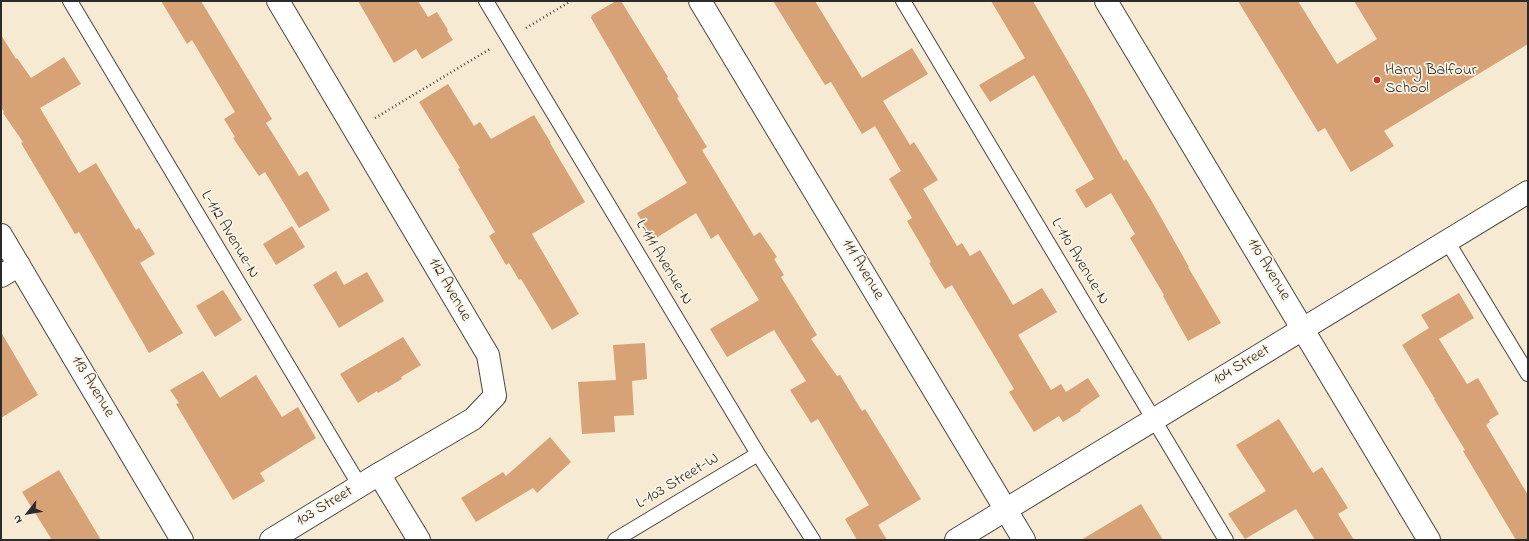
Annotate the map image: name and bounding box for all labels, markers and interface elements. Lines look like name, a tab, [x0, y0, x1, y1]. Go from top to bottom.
place label: Harry Balfour School	[1385, 61, 1477, 99]
marker: Harry Balfour School	[1372, 75, 1382, 85]
street label: L-112 Avenue-N	[195, 188, 263, 282]
street label: L-110 Avenue-N	[1046, 215, 1112, 309]
street label: L-111 Avenue-N	[630, 217, 696, 309]
street label: 111 Avenue	[836, 236, 888, 304]
street label: 110 Avenue	[1242, 236, 1294, 304]
street label: 112 Avenue	[423, 255, 475, 325]
street label: 104 Street	[1210, 342, 1274, 390]
street label: 113 Avenue	[66, 353, 118, 421]
street label: L-103 Street-W	[633, 450, 723, 514]
street label: 103 Street	[293, 483, 357, 531]
north arrow	[8, 493, 48, 533]
text: N	[9, 512, 26, 526]

